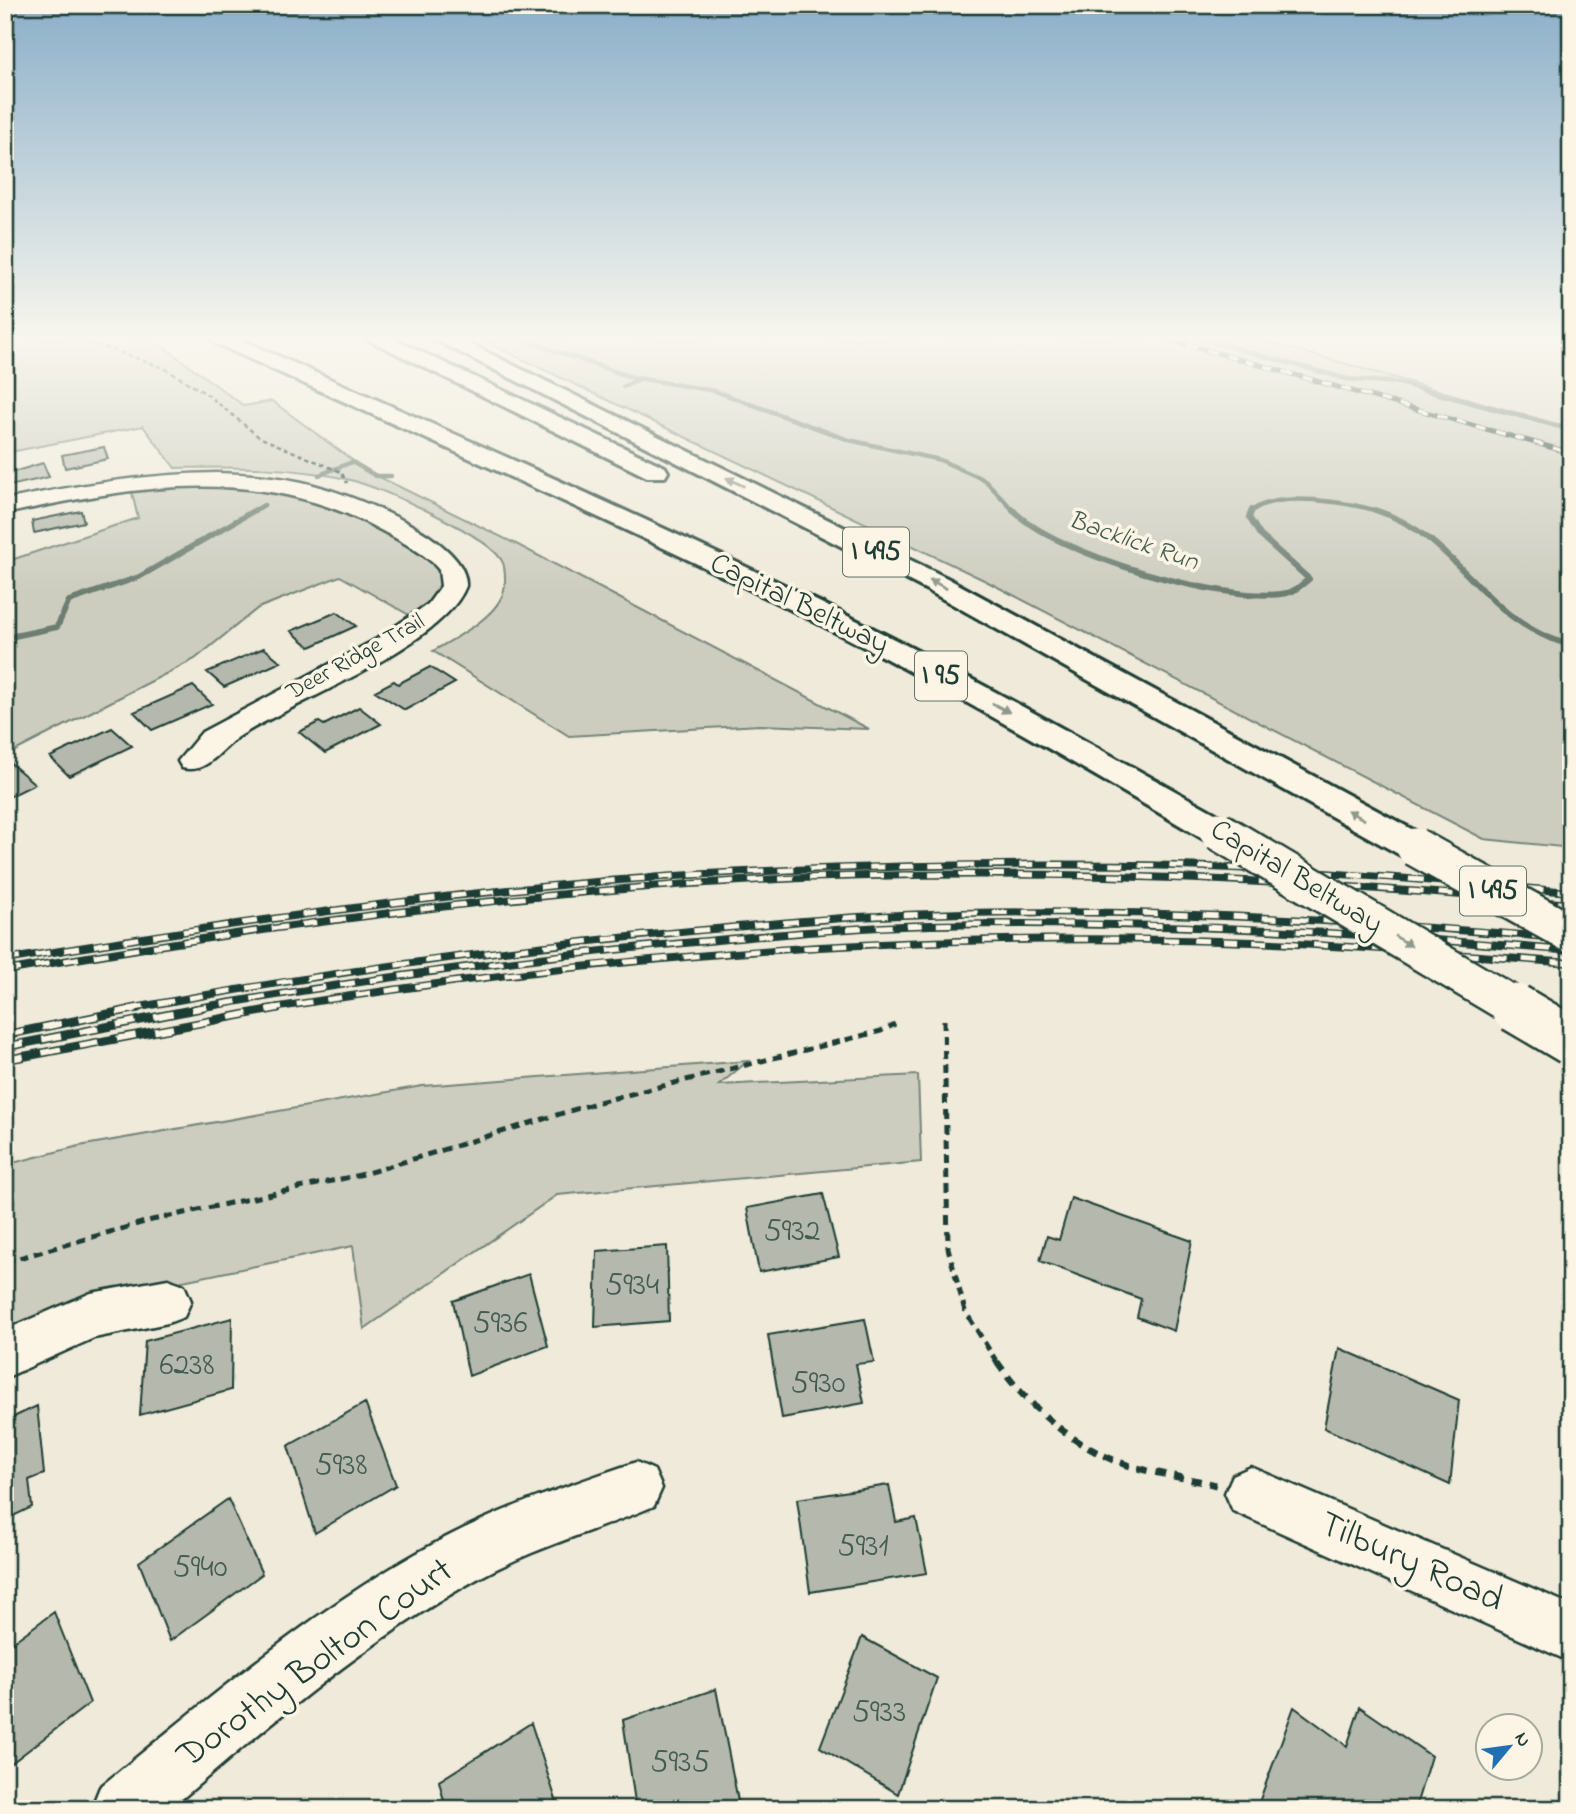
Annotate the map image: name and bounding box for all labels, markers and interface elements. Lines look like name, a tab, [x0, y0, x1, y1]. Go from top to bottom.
one-way arrow	[725, 477, 745, 488]
water label: Backlick Run	[1063, 502, 1204, 582]
road number: I 495	[843, 528, 909, 576]
street label: Capital Beltway	[702, 543, 896, 667]
one-way arrow	[928, 578, 948, 590]
street label: Deer Ridge Trail	[279, 605, 432, 711]
road number: I 95	[915, 652, 967, 700]
one-way arrow	[991, 703, 1011, 714]
street label: Capital Beltway	[1201, 809, 1391, 947]
one-way arrow	[1347, 809, 1366, 821]
road number: I 495	[1460, 866, 1526, 916]
one-way arrow	[1393, 935, 1412, 948]
house number: 5932	[763, 1209, 821, 1256]
house number: 5934	[605, 1263, 659, 1310]
house number: 5936	[472, 1301, 528, 1348]
house number: 6238	[159, 1343, 215, 1390]
house number: 5930	[791, 1361, 845, 1408]
house number: 5938	[314, 1443, 368, 1490]
street label: Tilbury Road	[1310, 1498, 1512, 1628]
house number: 5931	[837, 1524, 889, 1571]
street label: Dorothy Bolton Court	[166, 1545, 465, 1783]
house number: 5940	[173, 1545, 227, 1592]
house number: 5933	[852, 1690, 906, 1737]
north arrow	[1474, 1713, 1544, 1783]
text: N	[1507, 1728, 1537, 1752]
house number: 5935	[650, 1740, 710, 1787]

